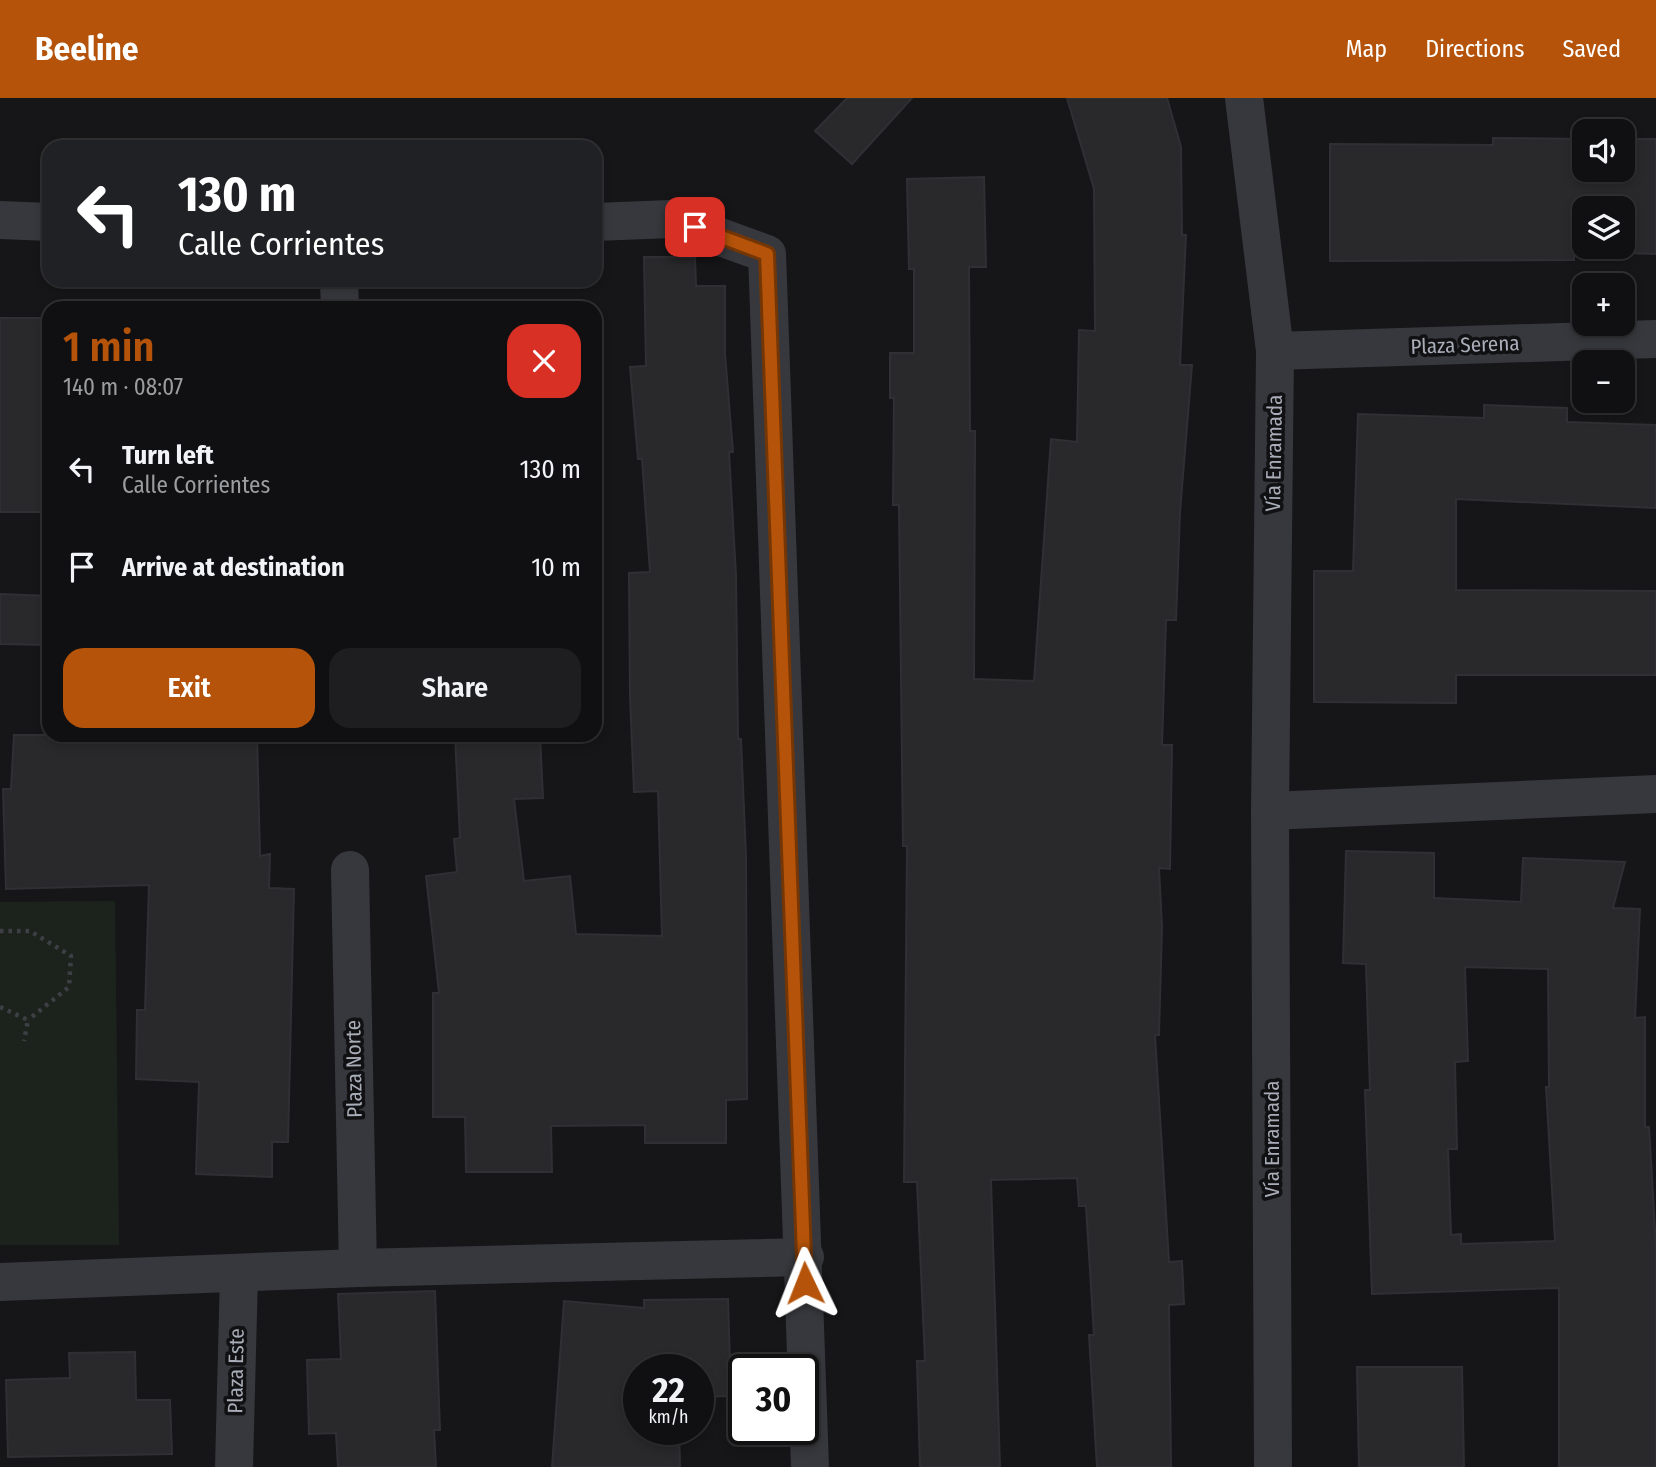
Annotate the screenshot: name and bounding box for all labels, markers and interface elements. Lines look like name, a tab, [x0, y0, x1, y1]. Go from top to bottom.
text: Beeline	[35, 29, 139, 69]
text: Map	[1346, 35, 1387, 63]
text: Directions	[1425, 35, 1524, 63]
text: Saved	[1562, 35, 1621, 63]
map controls	[1572, 119, 1635, 413]
button: sound	[1572, 119, 1635, 182]
text: 130 m	[178, 165, 296, 224]
icon: left	[63, 168, 154, 259]
button: layers	[1572, 196, 1635, 259]
pin	[665, 197, 725, 257]
icon: arrive	[676, 208, 714, 246]
text: Calle Corrientes	[178, 225, 384, 263]
button: +	[1572, 273, 1635, 336]
text: 1 min	[63, 322, 154, 372]
button: close	[507, 324, 581, 398]
street label: Plaza Serena	[1410, 330, 1520, 360]
button: −	[1572, 350, 1635, 413]
text: 140 m · 08:07	[63, 373, 183, 401]
street label: Vía Enramada	[1260, 394, 1288, 512]
text: Turn left	[122, 440, 214, 471]
icon: left	[63, 450, 101, 488]
text: 130 m	[519, 454, 581, 485]
text: Calle Corrientes	[122, 471, 270, 499]
icon: arrive	[63, 548, 101, 586]
text: Arrive at destination	[122, 552, 345, 583]
text: 10 m	[531, 552, 581, 583]
button: Exit	[63, 648, 315, 728]
button: Share	[329, 648, 581, 728]
street label: Plaza Norte	[340, 1020, 368, 1118]
street label: Vía Enramada	[1259, 1080, 1285, 1198]
position arrow	[768, 1246, 842, 1320]
street label: Plaza Este	[222, 1328, 250, 1414]
speed limit sign: 30	[728, 1354, 819, 1445]
text: 22	[652, 1369, 685, 1411]
text: km/h	[648, 1406, 689, 1428]

